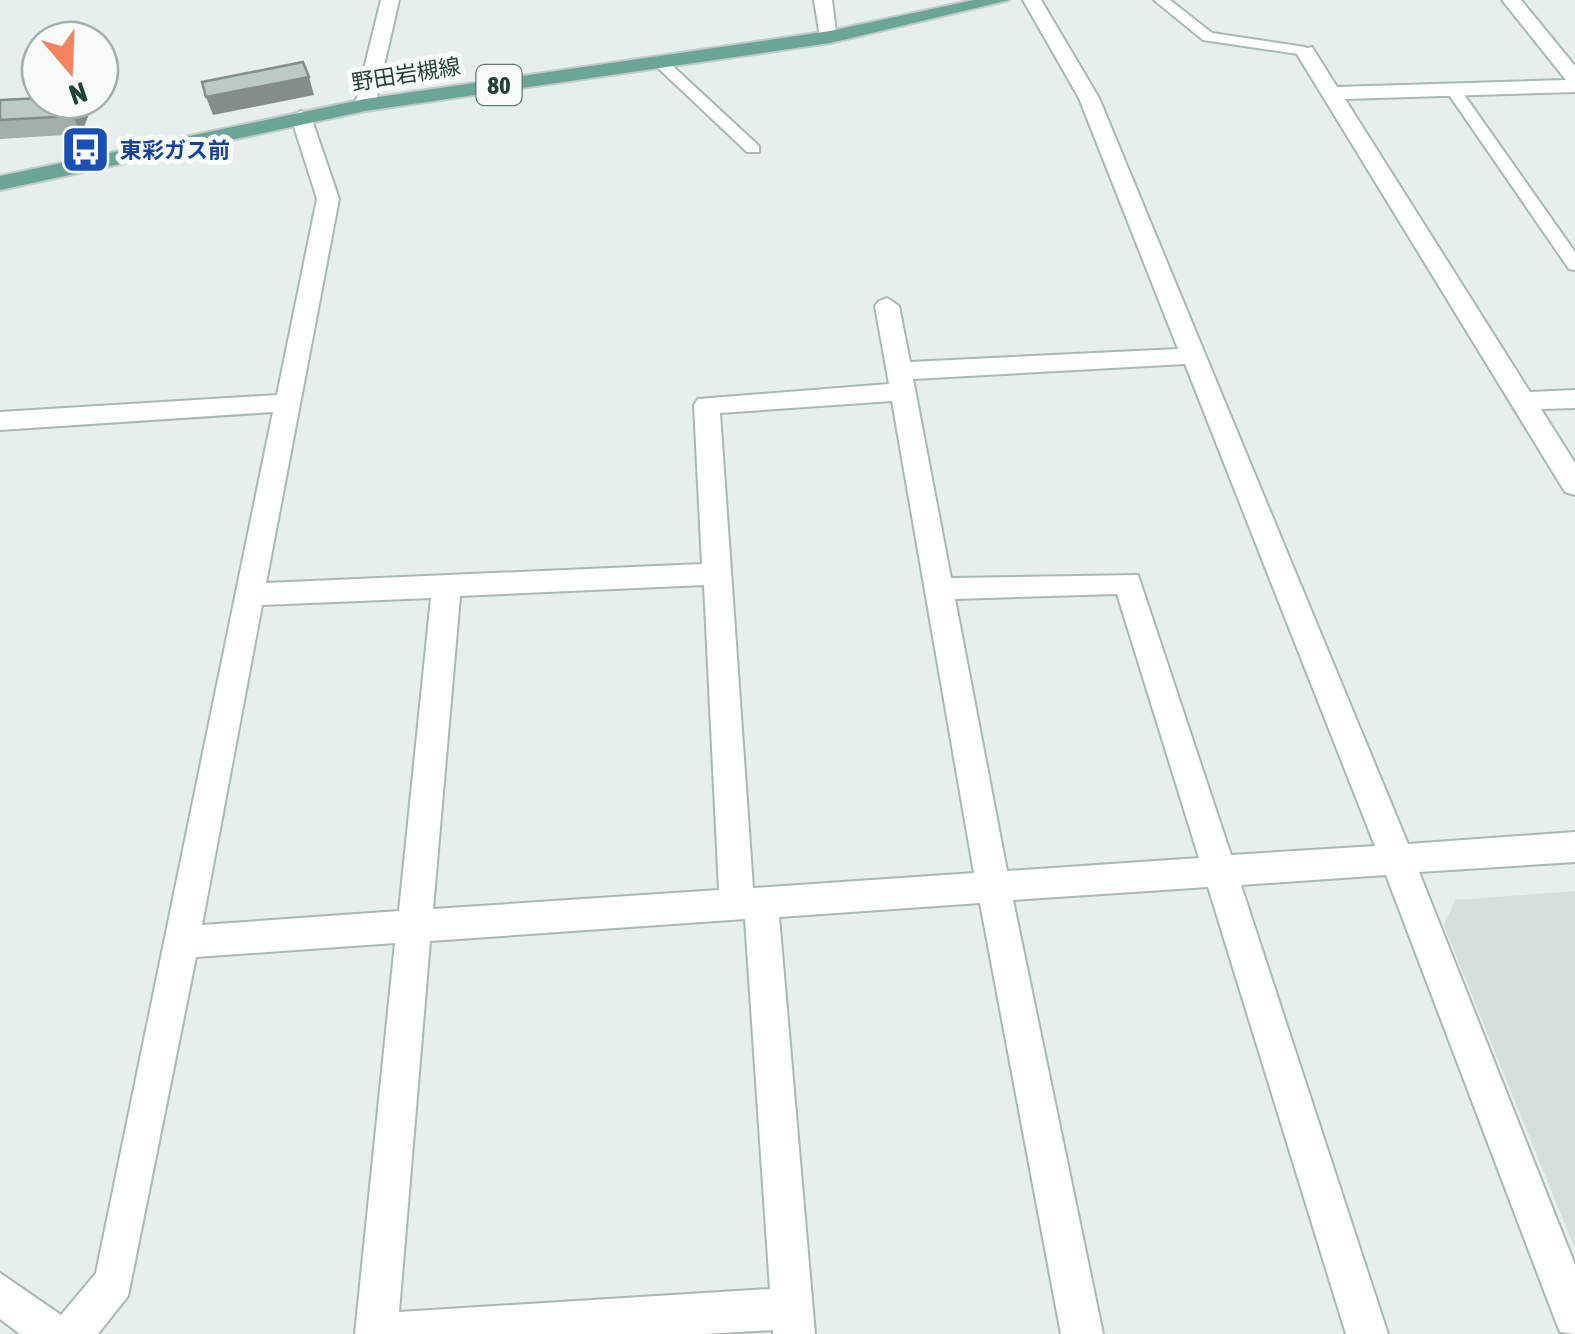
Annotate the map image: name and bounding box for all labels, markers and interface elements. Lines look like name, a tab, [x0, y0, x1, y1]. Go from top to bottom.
north arrow	[20, 20, 120, 120]
street label: 野田岩槻線	[350, 53, 462, 95]
road number: 80	[476, 65, 522, 105]
text: N	[65, 76, 91, 111]
bus stop icon: 東彩ガス前	[59, 124, 111, 176]
place label: 東彩ガス前	[120, 137, 230, 163]

